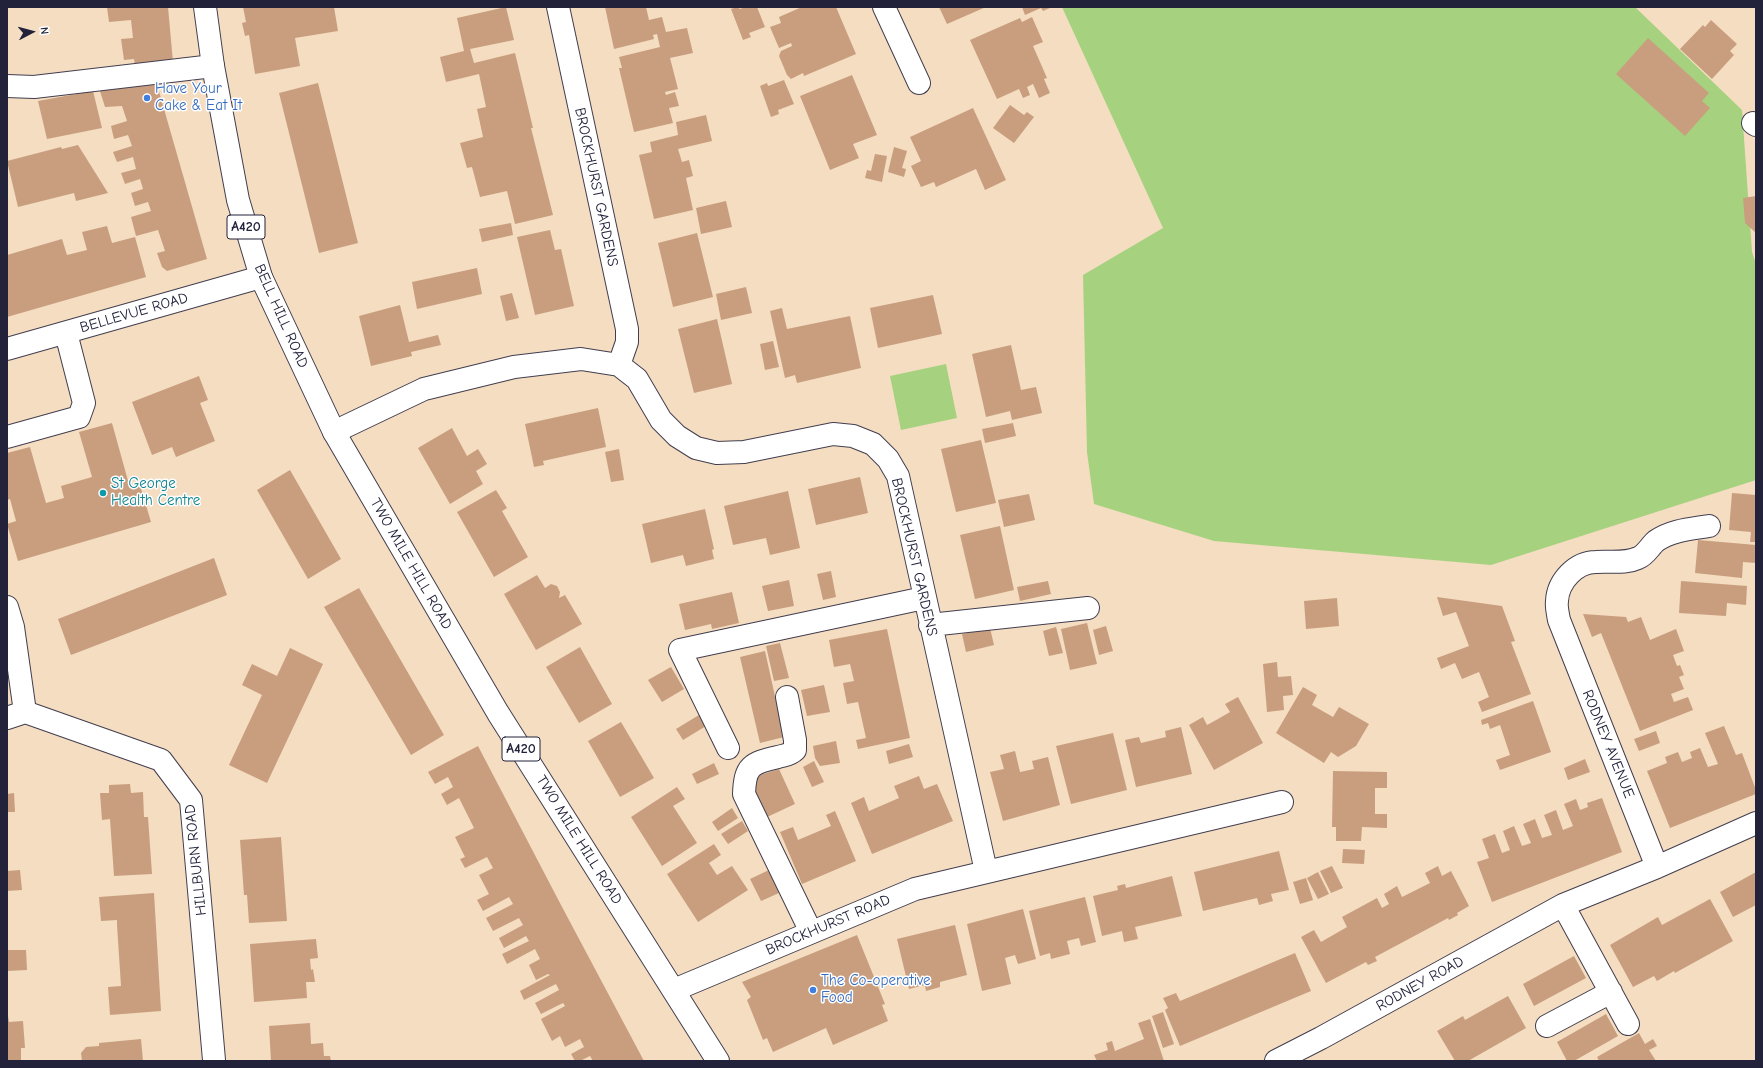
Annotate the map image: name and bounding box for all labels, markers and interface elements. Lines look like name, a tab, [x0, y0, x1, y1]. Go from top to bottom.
north arrow	[12, 12, 52, 52]
text: N	[38, 26, 51, 35]
place label: Have Your Cake & Eat It	[155, 80, 242, 115]
marker: Have Your Cake & Eat It	[142, 93, 152, 103]
street label: BROCKHURST GARDENS	[570, 106, 622, 268]
road number: A420	[227, 215, 265, 239]
street label: BELL HILL ROAD	[250, 261, 312, 371]
street label: BELLEVUE ROAD	[78, 289, 190, 337]
place label: St George Health Centre	[111, 475, 200, 510]
street label: BROCKHURST GARDENS	[887, 476, 941, 638]
marker: St George Health Centre	[98, 488, 108, 498]
street label: TWO MILE HILL ROAD	[366, 495, 456, 633]
street label: RODNEY AVENUE	[1578, 687, 1638, 801]
road number: A420	[502, 737, 540, 761]
street label: TWO MILE HILL ROAD	[532, 772, 626, 908]
street label: HILLBURN ROAD	[181, 803, 211, 917]
street label: BROCKHURST ROAD	[763, 891, 893, 959]
street label: RODNEY ROAD	[1373, 952, 1467, 1016]
place label: The Co-operative Food	[821, 972, 931, 1007]
marker: The Co-operative Food	[808, 985, 818, 995]

